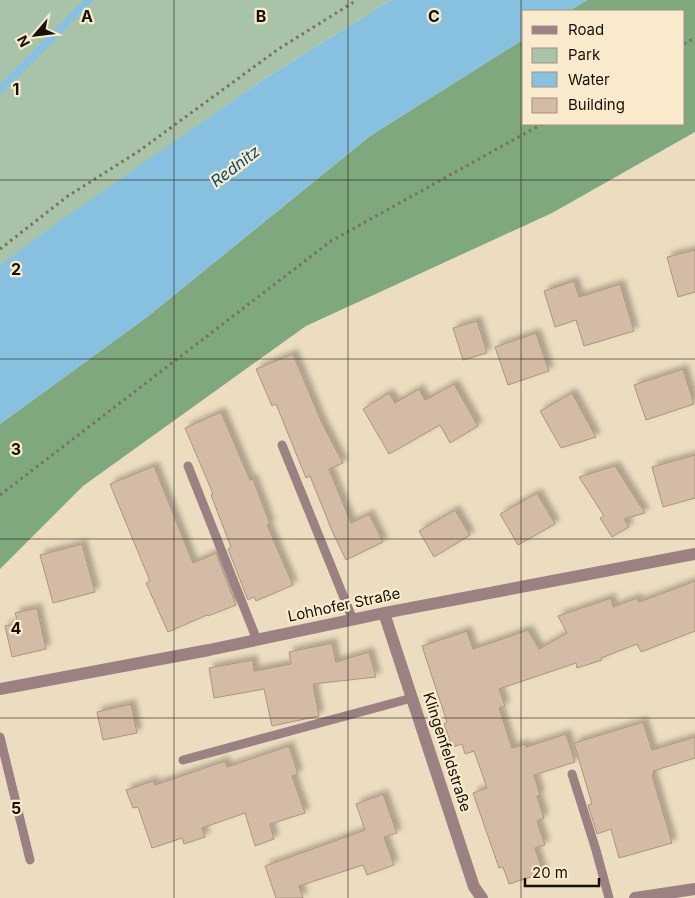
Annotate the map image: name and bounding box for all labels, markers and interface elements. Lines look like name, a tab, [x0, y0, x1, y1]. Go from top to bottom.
text: A	[81, 6, 93, 26]
text: B	[256, 6, 266, 26]
text: C	[428, 6, 440, 26]
north arrow	[10, 10, 60, 60]
legend	[522, 10, 685, 125]
text: Road	[568, 20, 604, 39]
text: N	[13, 33, 33, 50]
text: Park	[568, 45, 601, 64]
text: Water	[568, 70, 610, 89]
text: 1	[13, 79, 19, 99]
text: Building	[568, 95, 625, 114]
water label: Rednitz	[206, 141, 264, 191]
text: 2	[11, 259, 21, 279]
text: 3	[11, 439, 21, 459]
street label: Lohhofer Straße	[286, 583, 402, 626]
text: 4	[11, 618, 22, 638]
street label: Klingenfeldstraße	[419, 690, 476, 814]
text: 5	[11, 798, 21, 818]
scale bar	[525, 856, 599, 888]
text: 20 m	[532, 863, 568, 882]

